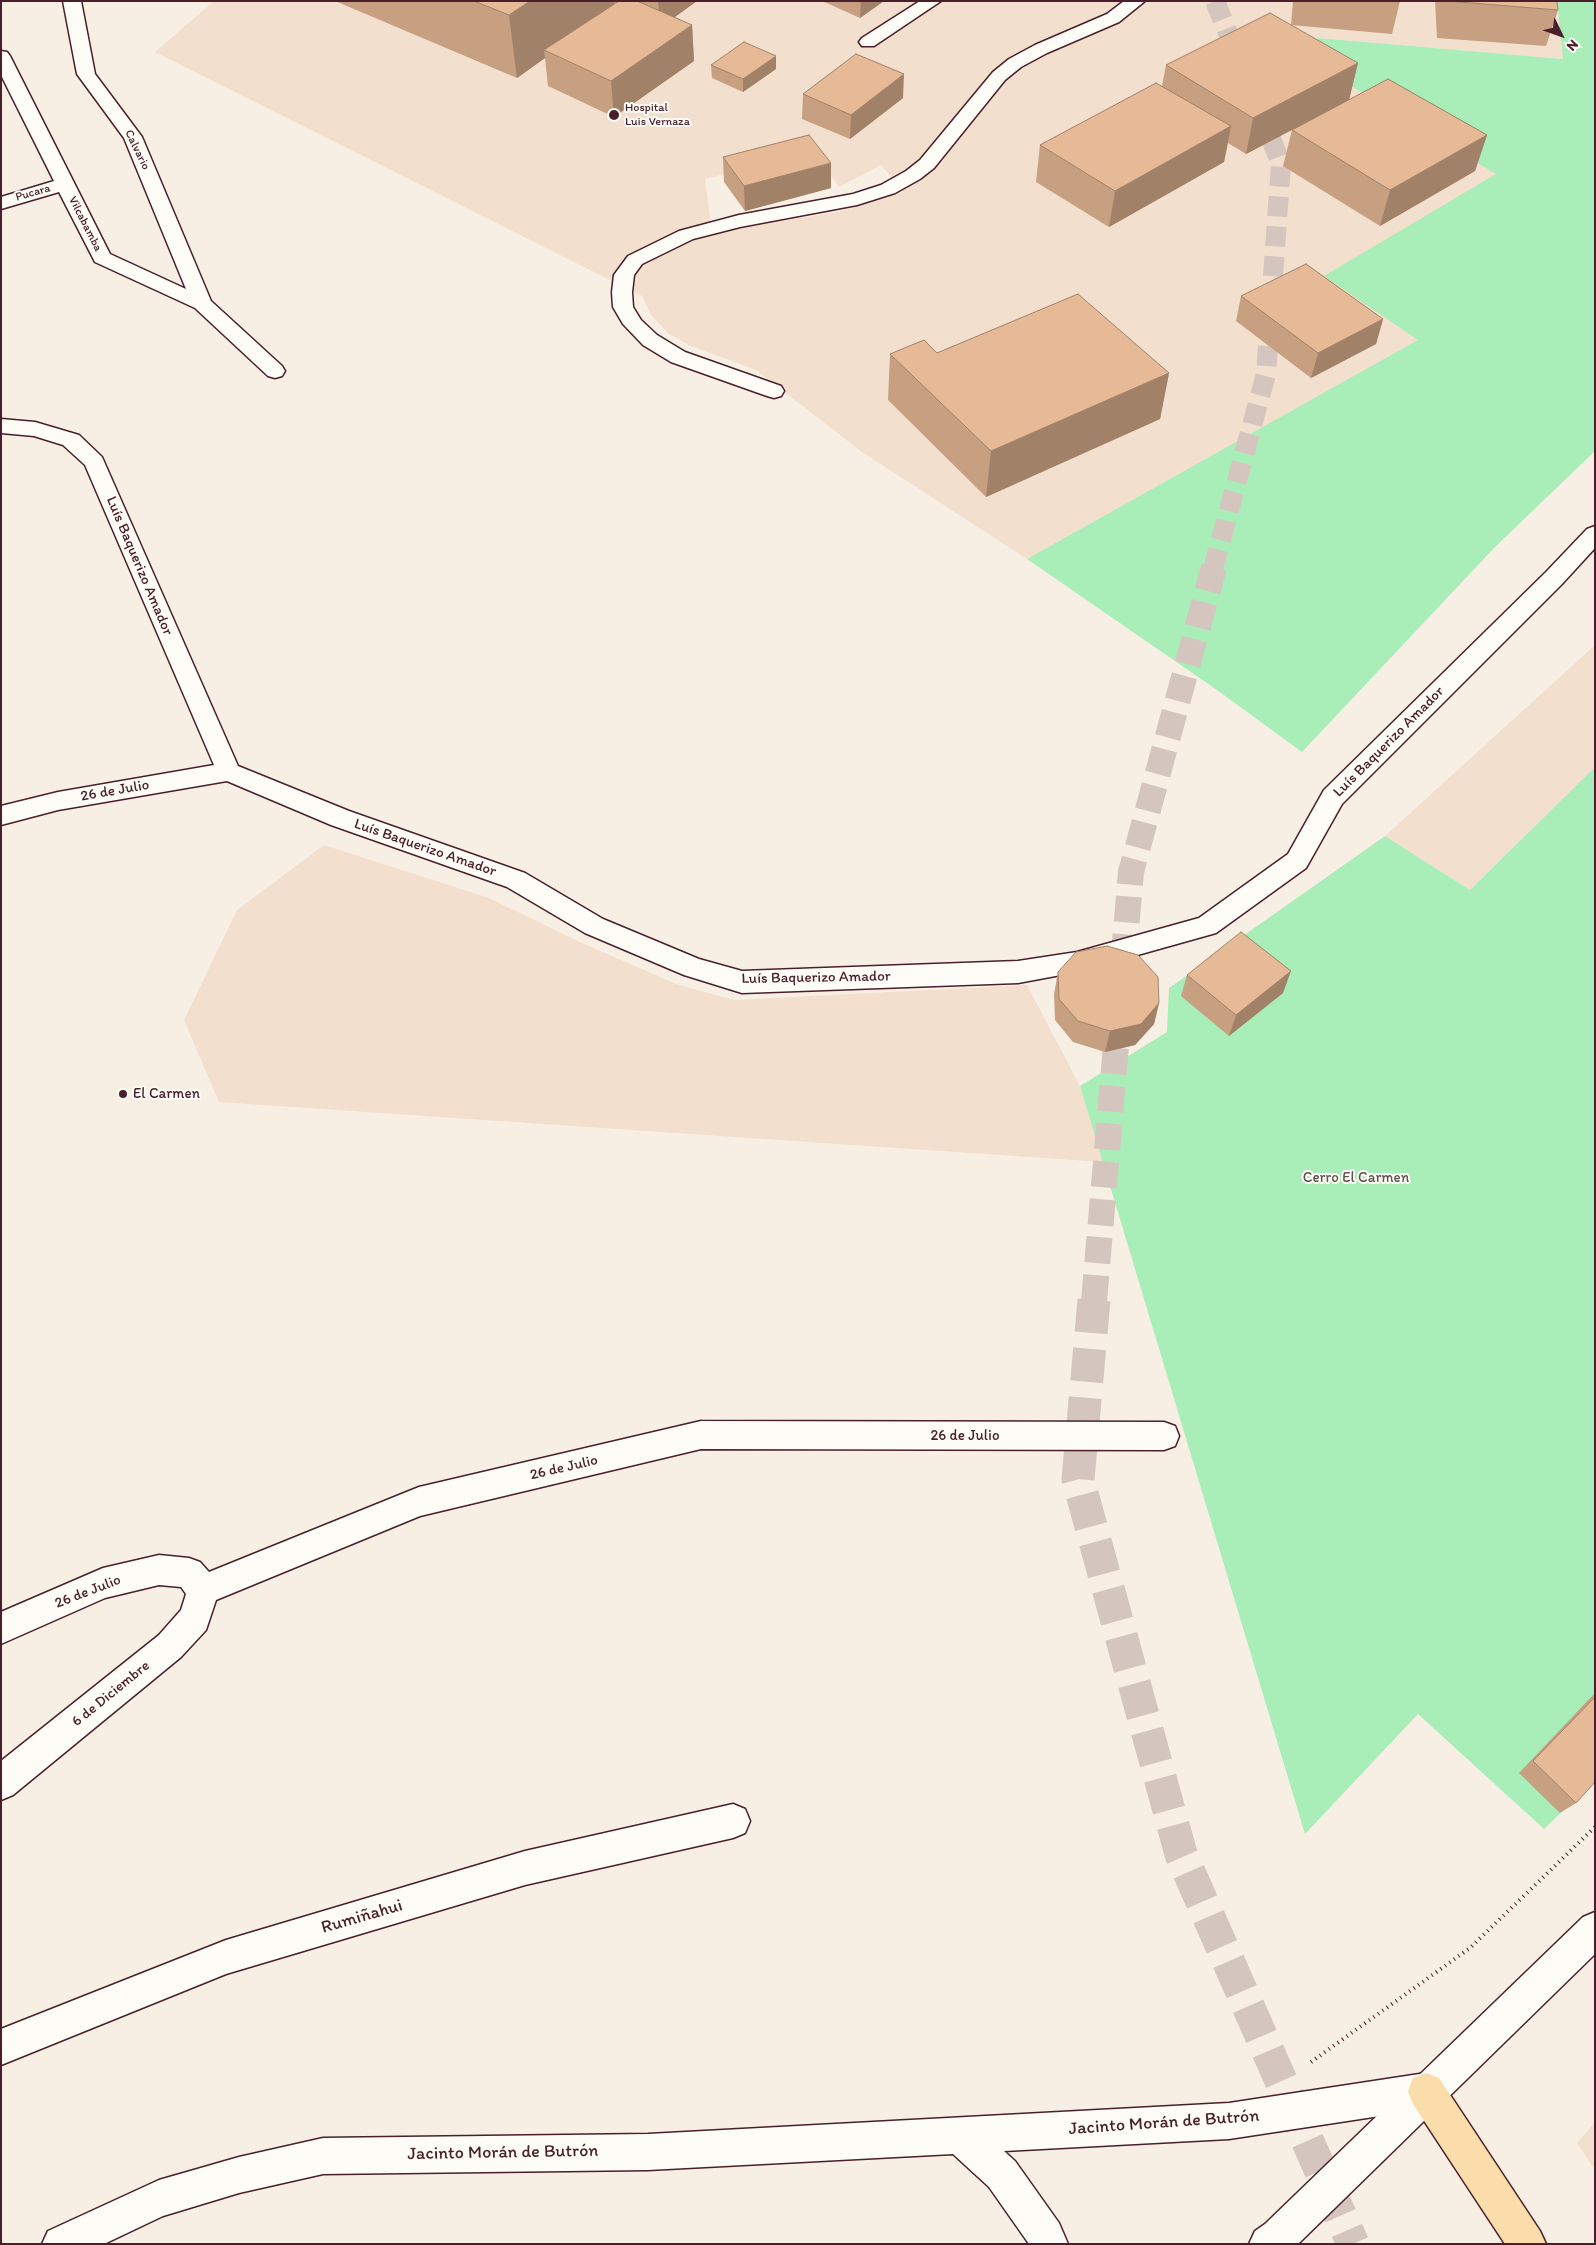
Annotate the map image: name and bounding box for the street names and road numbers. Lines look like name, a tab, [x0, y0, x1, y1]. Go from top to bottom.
street label: Calvario	[121, 128, 153, 172]
street label: Pucara	[14, 181, 52, 205]
street label: Vilcabamba	[65, 194, 105, 254]
street label: Luís Baquerizo Amador	[102, 494, 176, 638]
street label: Luís Baquerizo Amador	[1330, 683, 1448, 801]
street label: 26 de Julio	[79, 776, 151, 806]
street label: Luís Baquerizo Amador	[351, 815, 499, 881]
street label: Luís Baquerizo Amador	[741, 968, 891, 988]
street label: 26 de Julio	[930, 1427, 1000, 1445]
street label: 26 de Julio	[528, 1451, 600, 1485]
street label: 26 de Julio	[52, 1571, 124, 1613]
street label: 6 de Diciembre	[68, 1657, 154, 1731]
street label: Rumiñahui	[319, 1895, 405, 1939]
street label: Jacinto Morán de Butrón	[1068, 2106, 1260, 2140]
street label: Jacinto Morán de Butrón	[407, 2141, 599, 2165]

